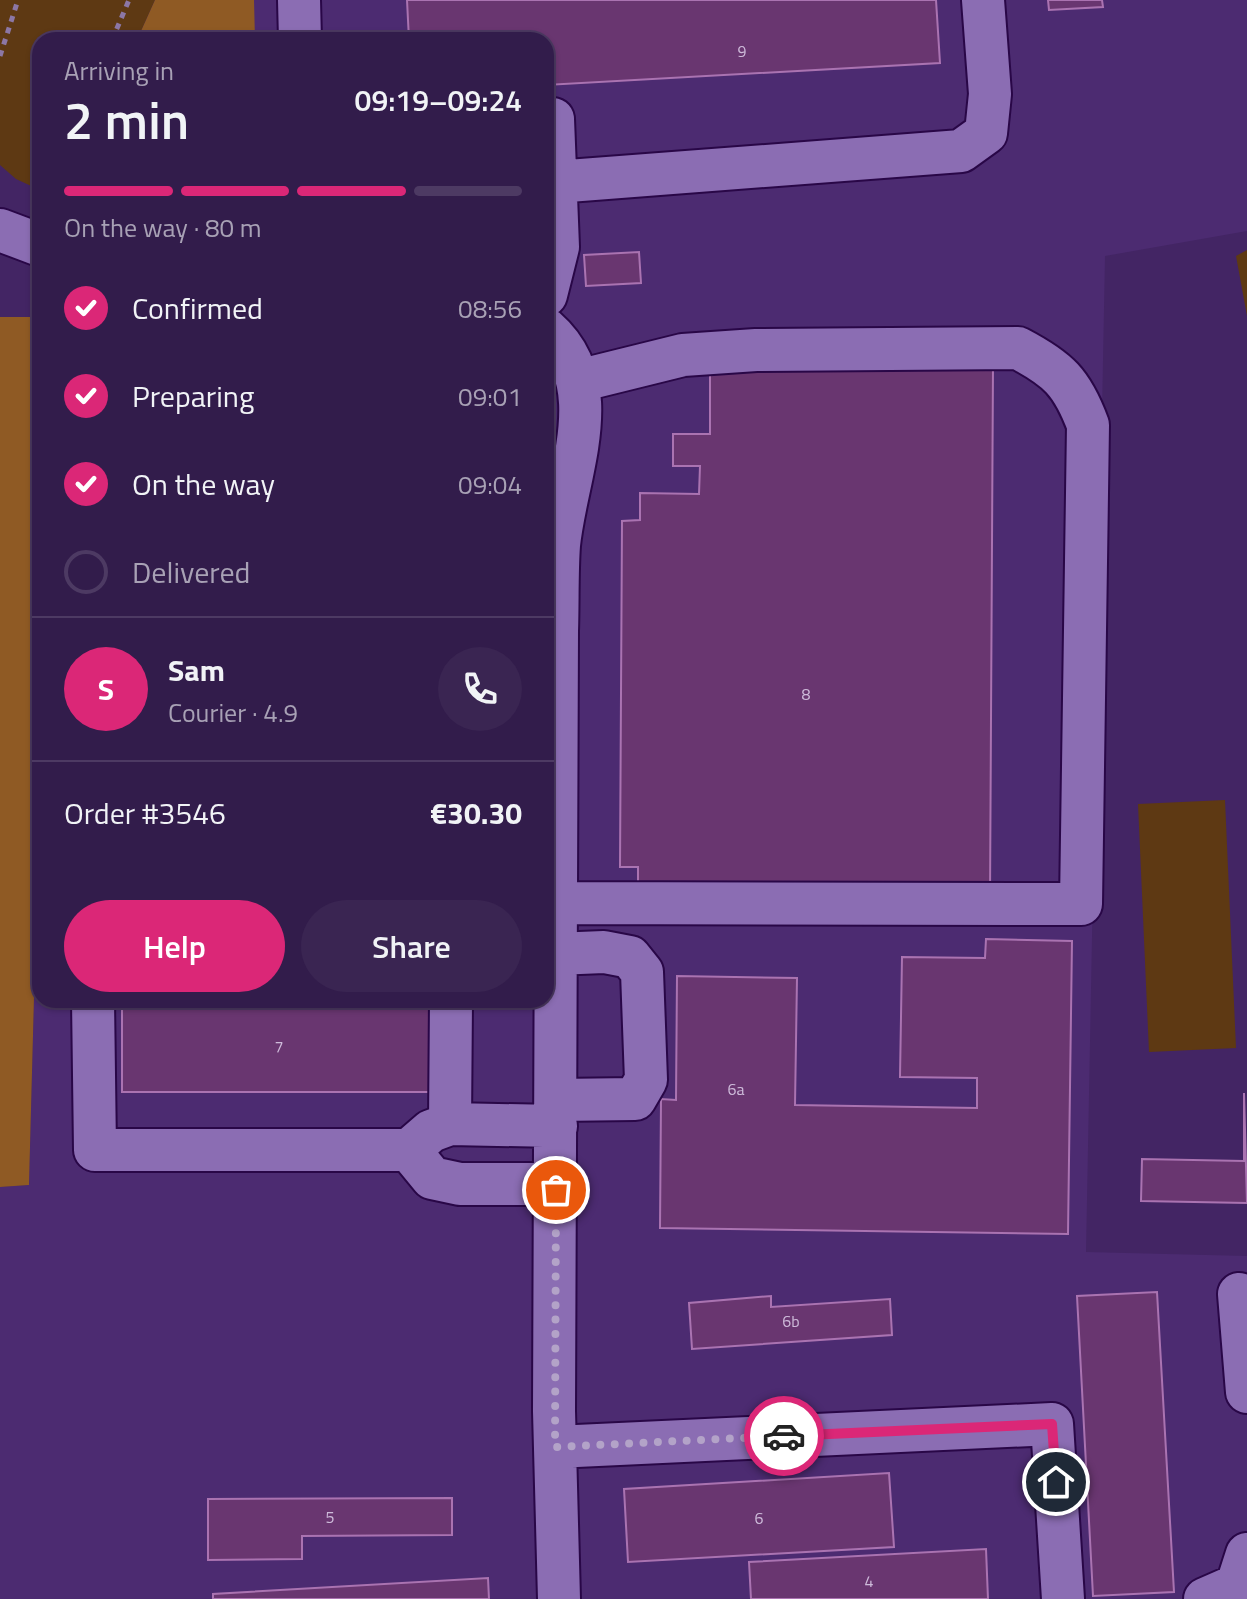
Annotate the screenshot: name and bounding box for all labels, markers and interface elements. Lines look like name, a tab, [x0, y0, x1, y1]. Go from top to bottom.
house number: 9	[738, 39, 747, 63]
text: Arriving in	[64, 51, 174, 90]
text: 09:19–09:24	[355, 77, 522, 123]
text: 2 min	[64, 80, 189, 159]
text: On the way · 80 m	[64, 208, 262, 247]
text: Confirmed	[132, 285, 263, 331]
icon: check	[64, 286, 108, 330]
text: 08:56	[458, 289, 522, 328]
text: Preparing	[132, 373, 254, 419]
icon: check	[64, 374, 108, 418]
text: 09:01	[458, 377, 522, 416]
text: On the way	[132, 461, 275, 507]
icon: check	[64, 462, 108, 506]
text: 09:04	[458, 465, 522, 504]
text: Delivered	[132, 549, 250, 595]
text: Sam	[168, 647, 225, 693]
button: phone	[438, 647, 522, 731]
text: S	[98, 666, 114, 712]
house number: 8	[802, 682, 811, 706]
text: Courier · 4.9	[168, 693, 298, 732]
text: Order #3546	[64, 790, 226, 836]
text: €30.30	[430, 790, 522, 836]
button: Help	[64, 900, 285, 992]
button: Share	[301, 900, 522, 992]
house number: 7	[275, 1034, 283, 1058]
house number: 6a	[728, 1077, 744, 1101]
pin	[522, 1156, 590, 1224]
icon: bag	[534, 1168, 578, 1212]
house number: 6b	[782, 1309, 800, 1333]
courier	[744, 1396, 824, 1476]
icon: car	[762, 1414, 806, 1458]
pin	[1022, 1448, 1090, 1516]
icon: home	[1034, 1460, 1078, 1504]
house number: 5	[326, 1505, 335, 1529]
house number: 6	[755, 1506, 764, 1530]
house number: 4	[865, 1569, 874, 1593]

